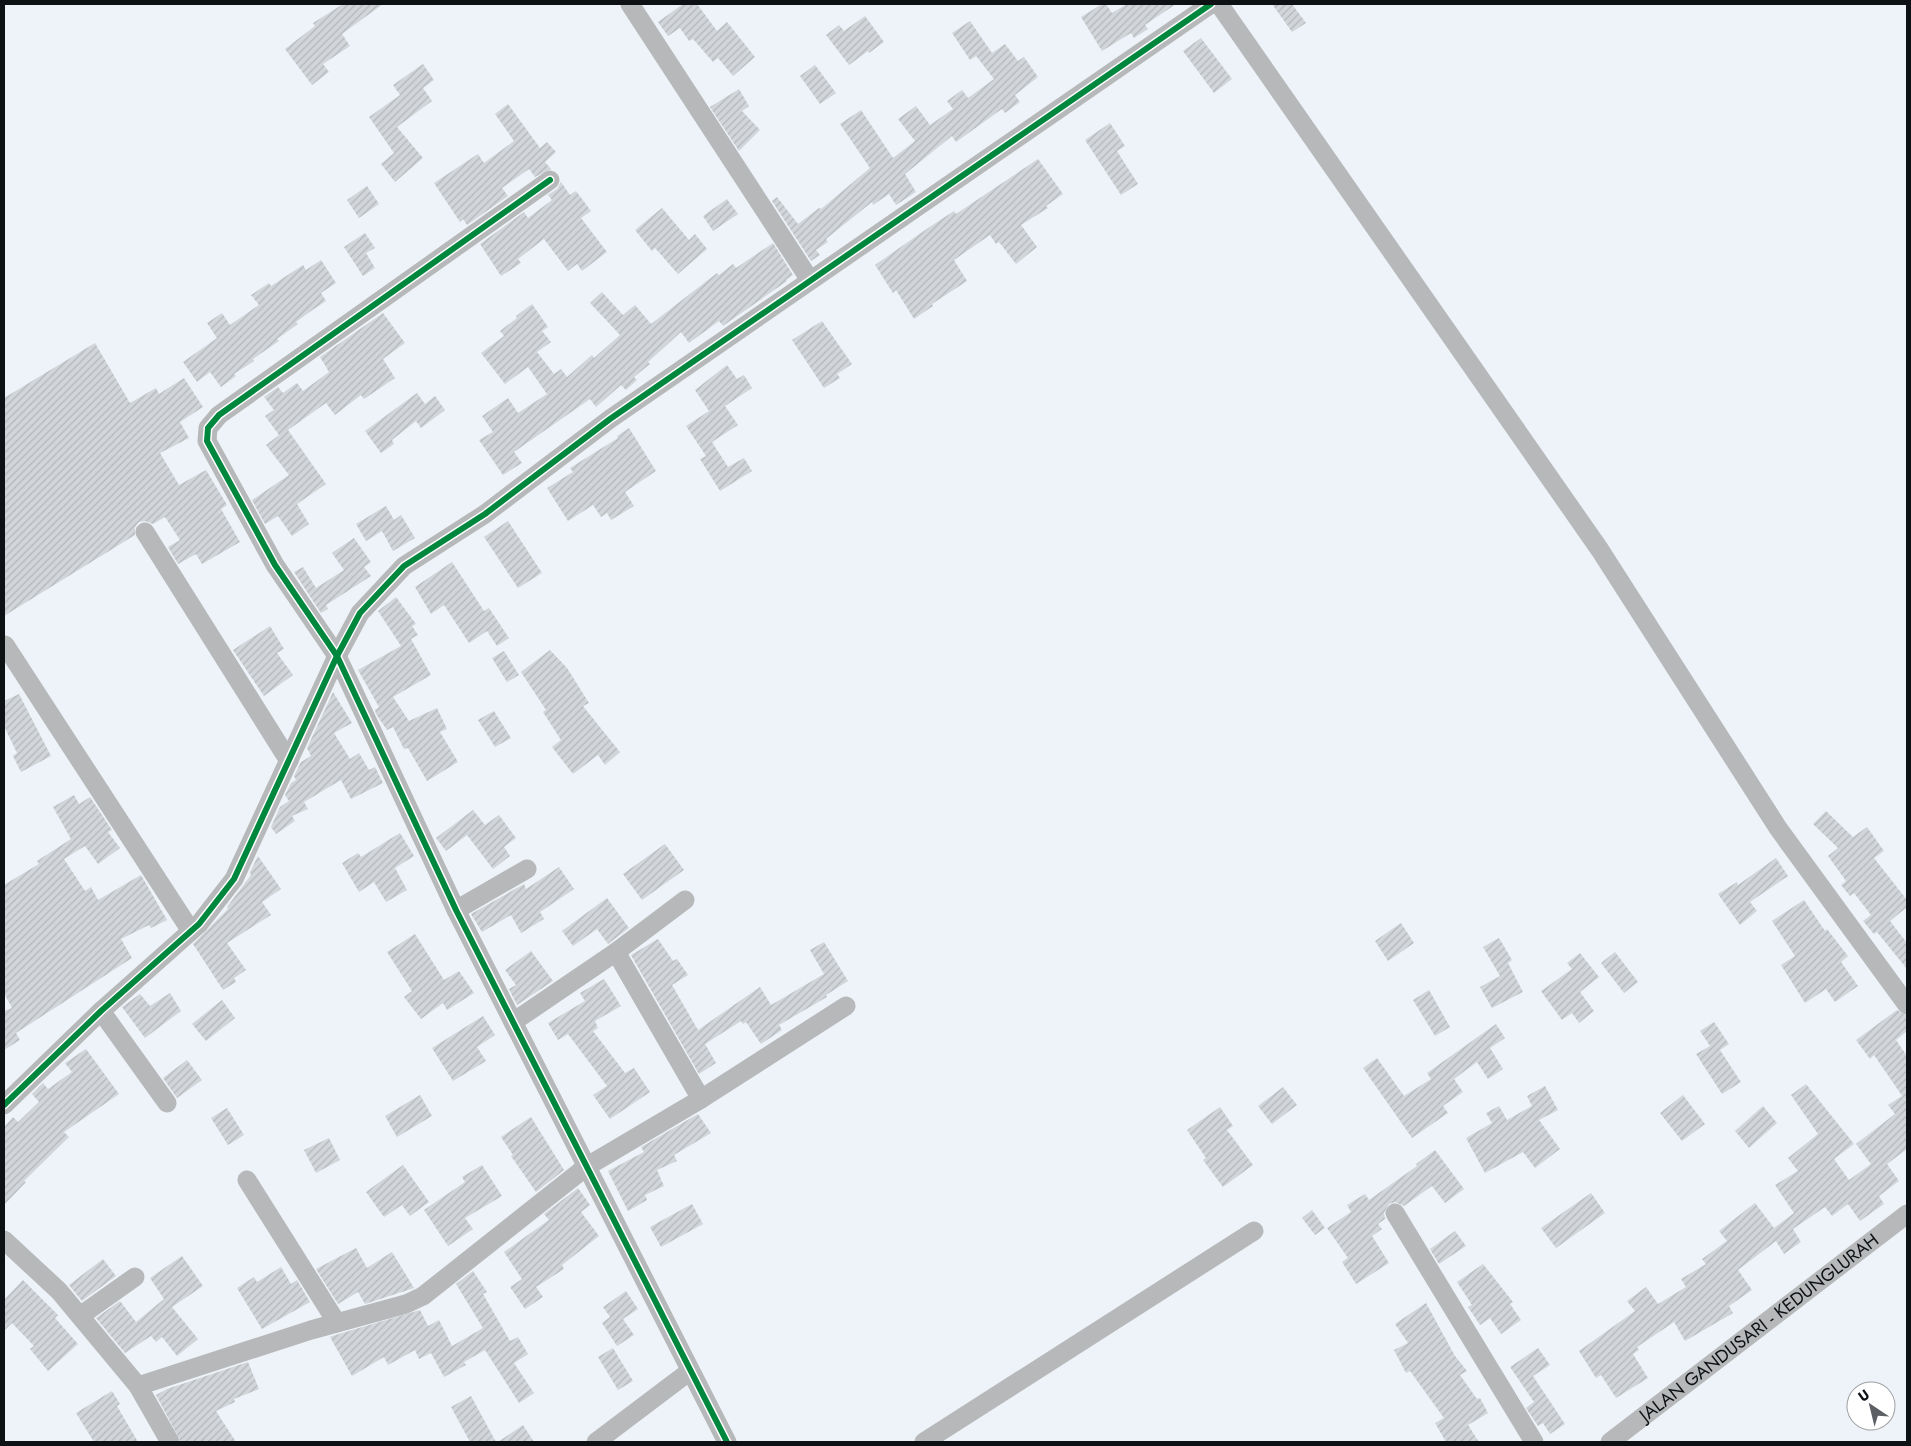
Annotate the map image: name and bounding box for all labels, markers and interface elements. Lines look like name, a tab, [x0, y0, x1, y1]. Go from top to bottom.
street label: JALAN GANDUSARI - KEDUNGLURAH	[1636, 1229, 1882, 1427]
north arrow	[1846, 1381, 1896, 1431]

